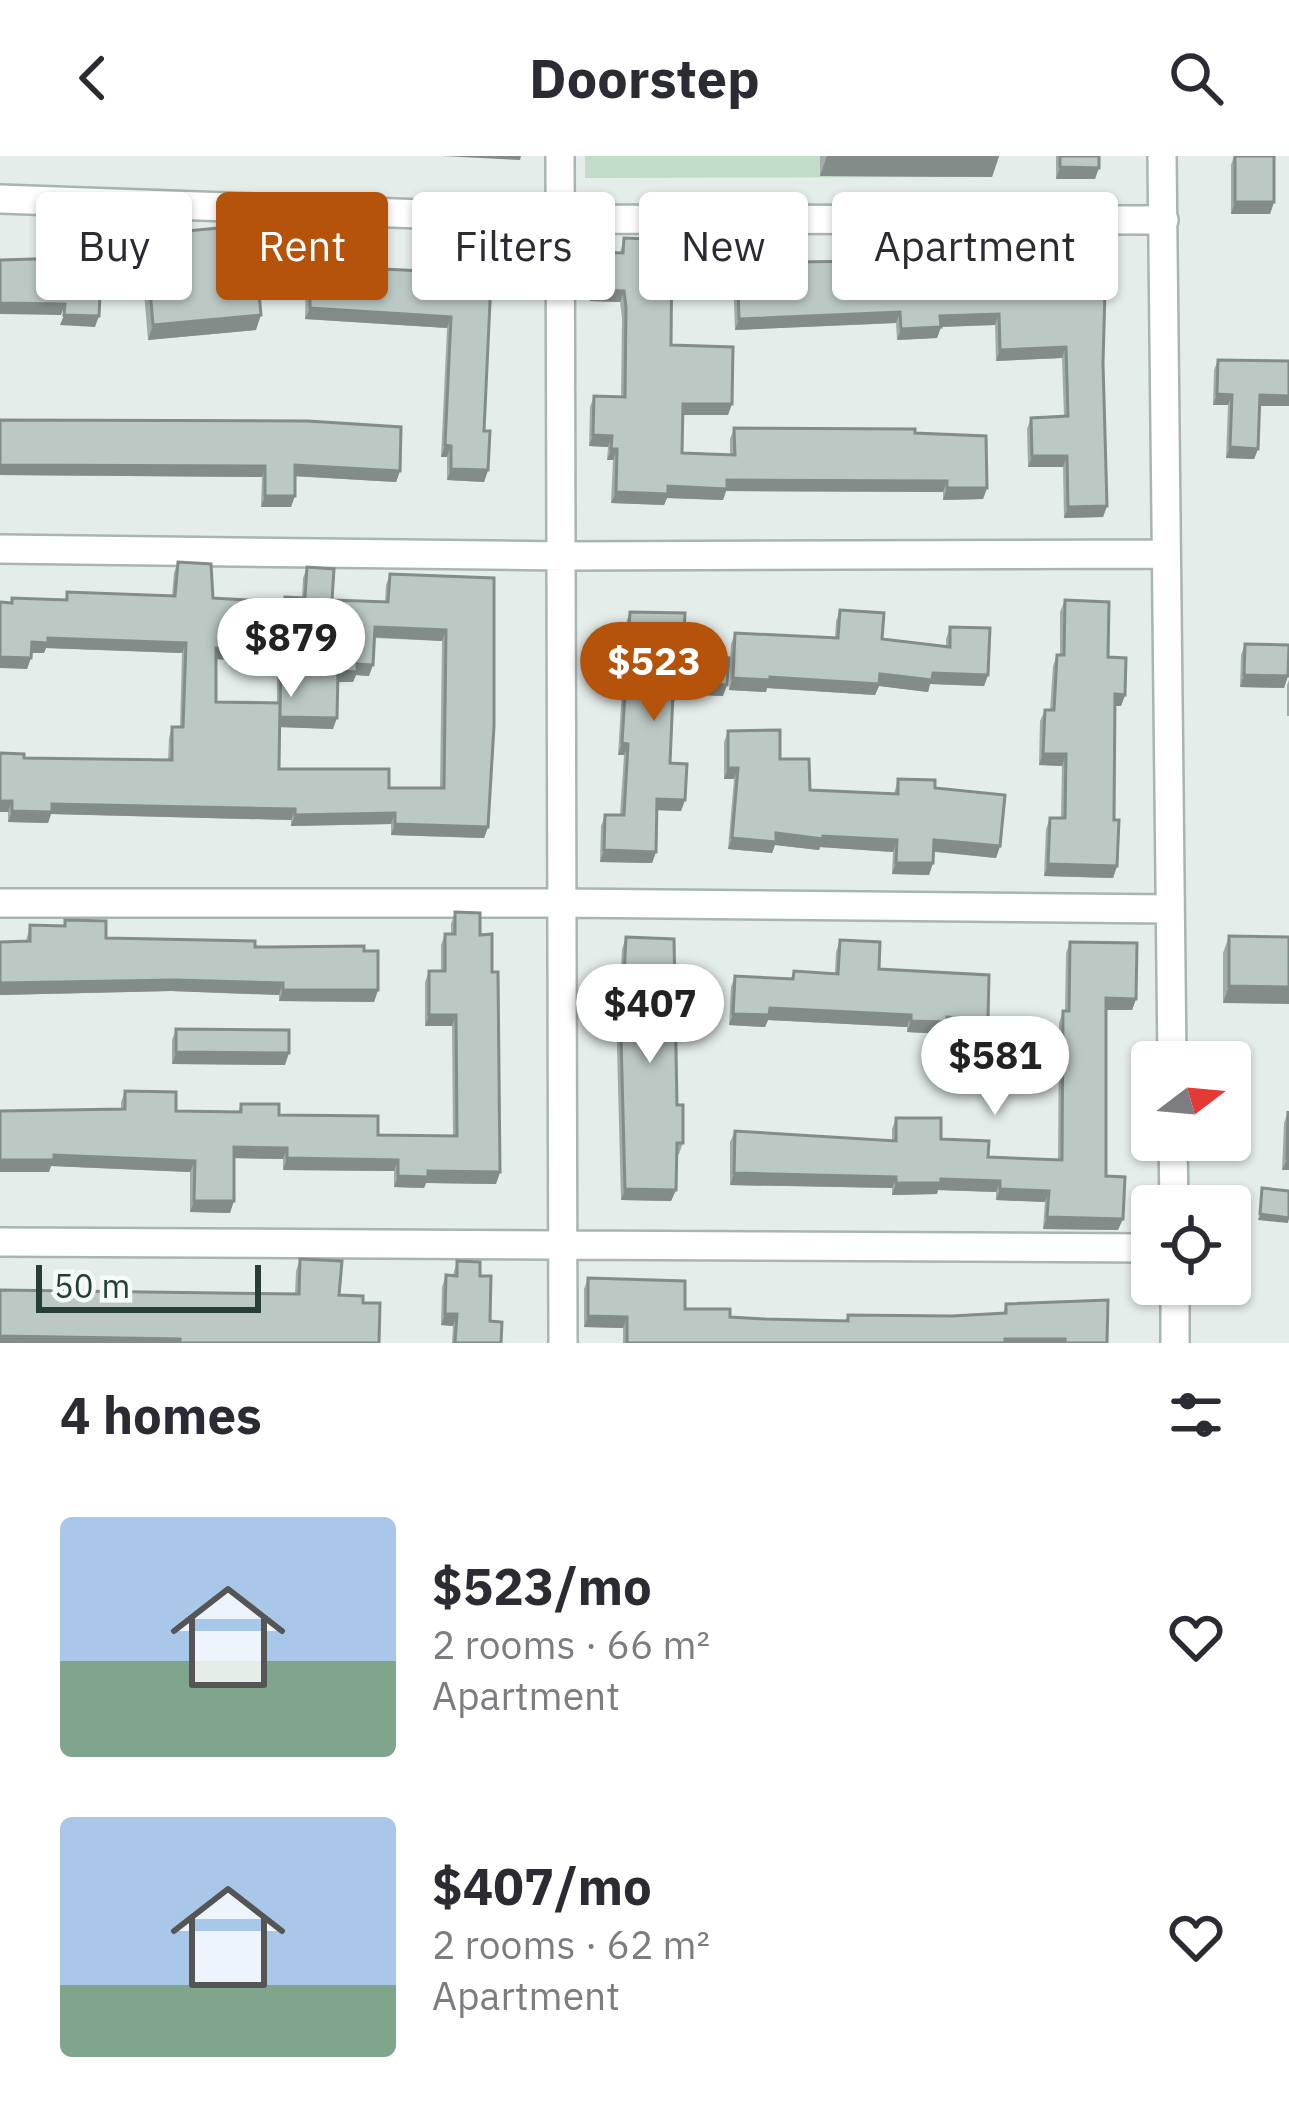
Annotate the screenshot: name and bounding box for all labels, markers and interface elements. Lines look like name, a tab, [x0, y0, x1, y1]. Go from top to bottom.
text: Doorstep	[529, 43, 760, 113]
icon: back	[60, 45, 126, 111]
icon: search	[1163, 45, 1229, 111]
chip: Buy	[36, 192, 192, 300]
chip: Rent	[216, 192, 388, 300]
chip: Filters	[412, 192, 615, 300]
chip: New	[639, 192, 808, 300]
chip: Apartment	[832, 192, 1118, 300]
pin: $879	[220, 598, 362, 700]
text: $879	[244, 611, 338, 662]
pin: $523	[583, 622, 725, 724]
text: $523	[607, 635, 701, 686]
pin: $407	[579, 964, 721, 1066]
text: $407	[603, 977, 697, 1028]
pin: $581	[924, 1016, 1066, 1118]
text: $581	[948, 1029, 1042, 1080]
north arrow	[1131, 1041, 1251, 1161]
map controls	[1131, 1041, 1251, 1305]
button: locate	[1131, 1185, 1251, 1305]
scale bar	[36, 1259, 261, 1312]
text: 50 m	[54, 1264, 130, 1307]
text: 4 homes	[60, 1382, 262, 1448]
icon: filters	[1163, 1382, 1229, 1448]
text: $523/mo	[432, 1553, 652, 1619]
icon: home	[156, 1565, 300, 1709]
icon: heart	[1163, 1604, 1229, 1670]
text: 2 rooms · 66 m²	[432, 1619, 710, 1670]
text: Apartment	[432, 1670, 620, 1721]
text: $407/mo	[432, 1853, 652, 1919]
icon: home	[156, 1865, 300, 2009]
icon: heart	[1163, 1904, 1229, 1970]
text: 2 rooms · 62 m²	[432, 1919, 710, 1970]
text: Apartment	[432, 1970, 620, 2021]

